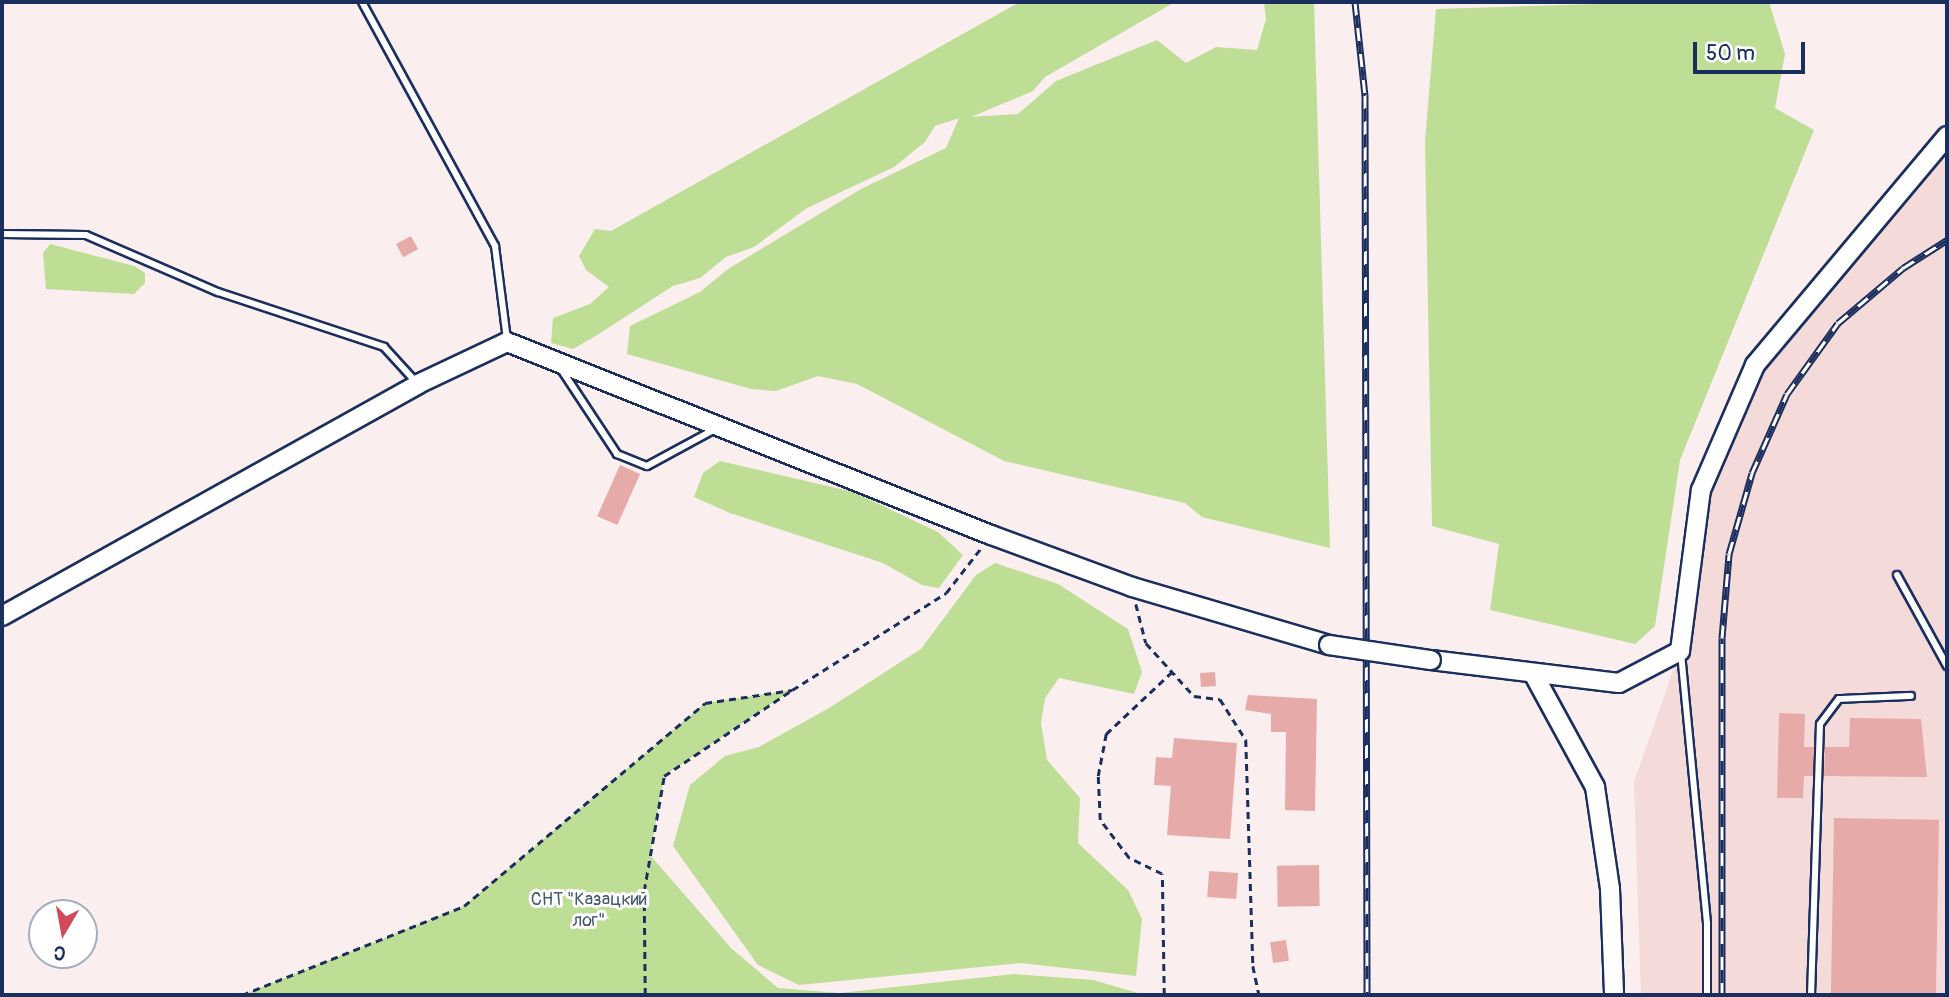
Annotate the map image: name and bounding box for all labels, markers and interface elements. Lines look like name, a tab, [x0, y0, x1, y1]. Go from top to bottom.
scale bar	[1697, 28, 1809, 72]
text: 50 m	[1706, 40, 1755, 67]
park label: СНТ "Казацкий лог"	[531, 890, 647, 932]
north arrow	[28, 899, 98, 969]
text: С	[52, 940, 68, 966]

